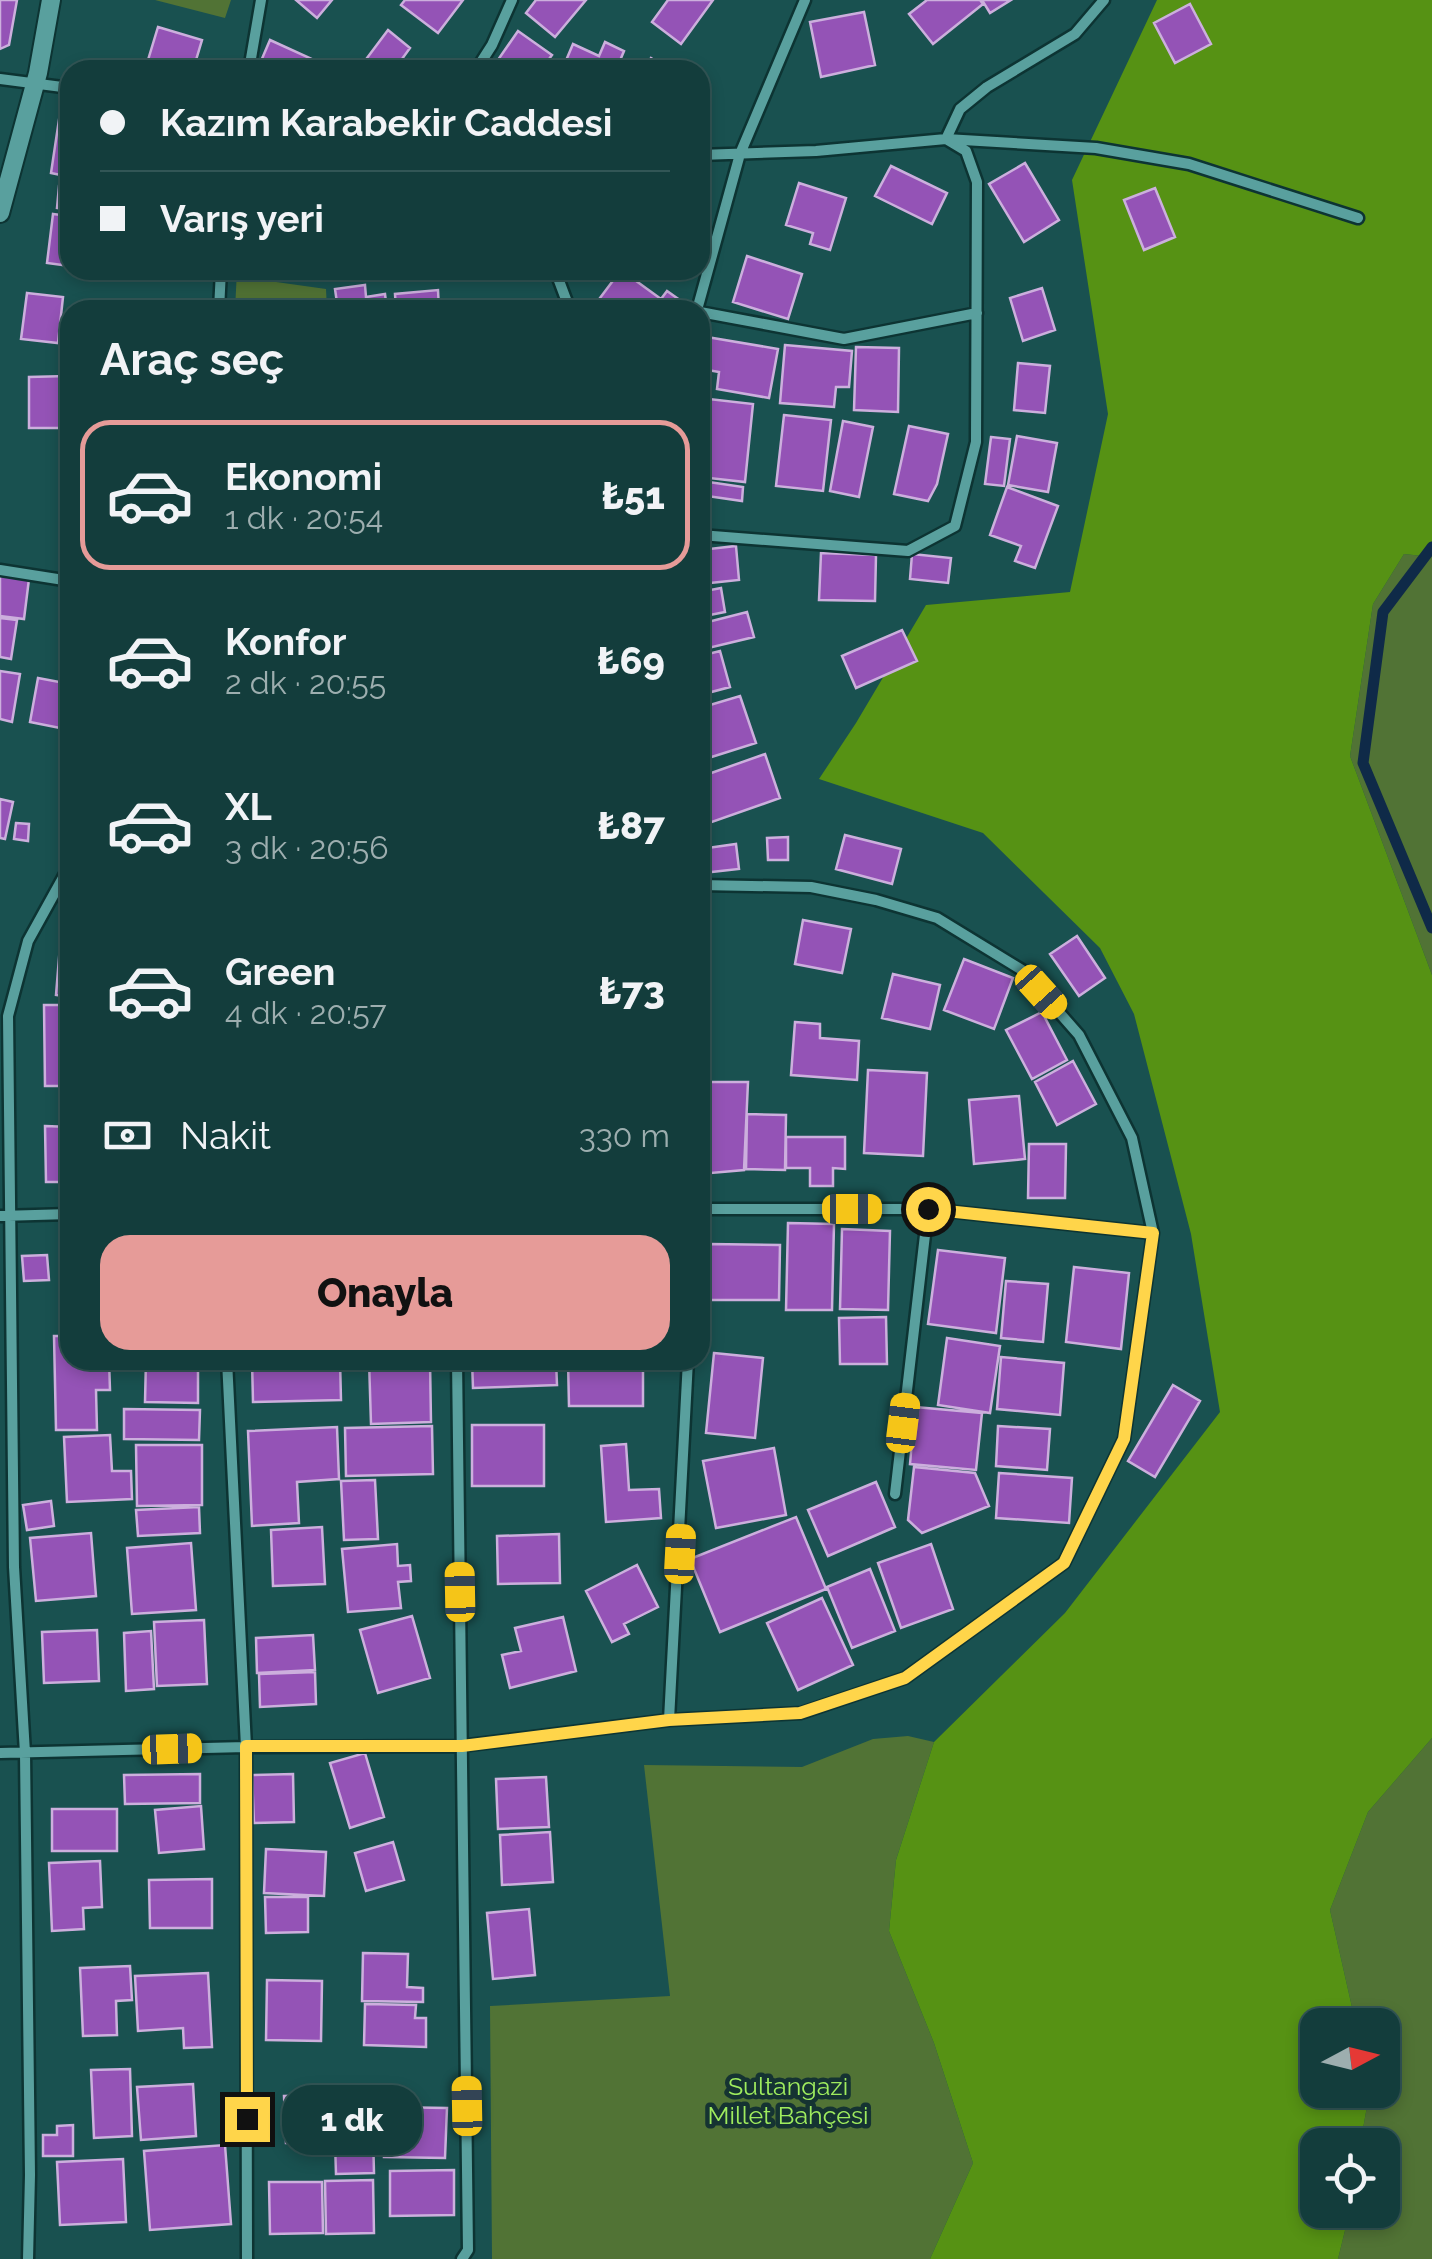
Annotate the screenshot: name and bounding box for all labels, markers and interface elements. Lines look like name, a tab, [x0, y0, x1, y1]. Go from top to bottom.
text: Kazım Karabekir Caddesi	[160, 100, 612, 145]
text: Varış yeri	[160, 196, 324, 241]
text: Araç seç	[100, 333, 284, 386]
icon: car	[105, 450, 195, 540]
text: Ekonomi	[225, 454, 382, 499]
text: ₺51	[602, 473, 665, 518]
text: 1 dk · 20:54	[225, 499, 383, 536]
icon: car	[105, 615, 195, 705]
text: Konfor	[225, 619, 347, 664]
text: ₺69	[597, 638, 665, 683]
text: 2 dk · 20:55	[225, 664, 386, 701]
icon: car	[105, 780, 195, 870]
text: XL	[225, 784, 272, 829]
text: ₺87	[597, 803, 665, 848]
text: 3 dk · 20:56	[225, 829, 389, 866]
icon: car	[105, 945, 195, 1035]
text: Green	[225, 949, 335, 994]
car	[1010, 960, 1072, 1024]
text: ₺73	[599, 968, 665, 1013]
text: 4 dk · 20:57	[225, 994, 387, 1031]
icon: cash	[100, 1108, 155, 1163]
text: Nakit	[180, 1113, 271, 1158]
text: 330 m	[579, 1117, 670, 1154]
route start	[906, 1187, 951, 1232]
car	[822, 1194, 882, 1224]
button: Onayla	[100, 1235, 670, 1350]
car	[884, 1391, 922, 1455]
car	[663, 1523, 697, 1585]
car	[444, 1562, 476, 1622]
car	[141, 1733, 203, 1765]
north arrow	[1300, 2008, 1400, 2108]
map controls	[1300, 2008, 1400, 2228]
park label: Sultangazi Millet Bahçesi	[708, 2071, 868, 2130]
car	[451, 2076, 483, 2136]
callout: 1 dk	[282, 2084, 422, 2154]
route end	[225, 2097, 270, 2142]
text: 1 dk	[320, 2101, 384, 2138]
button: locate	[1300, 2128, 1400, 2228]

